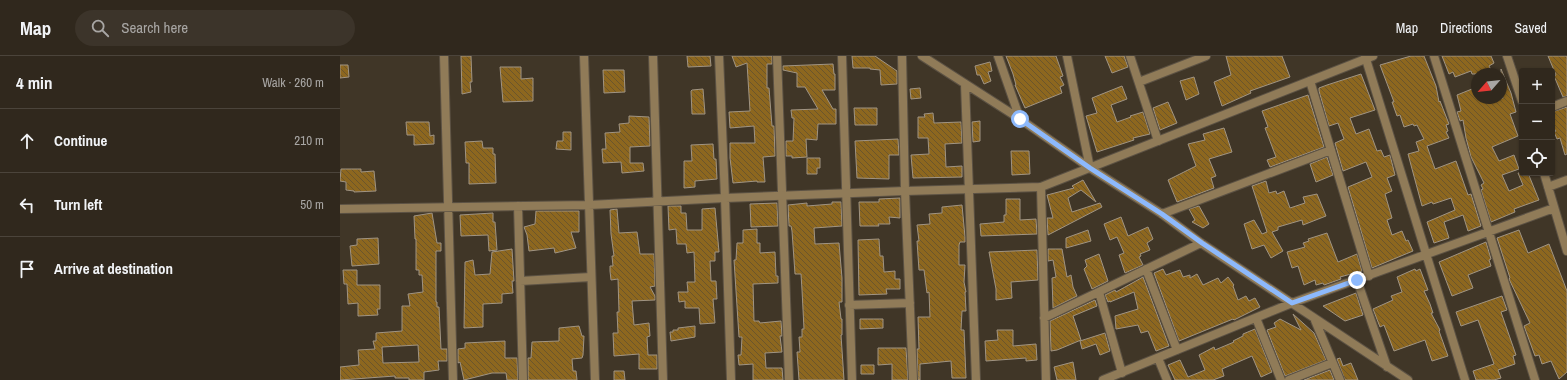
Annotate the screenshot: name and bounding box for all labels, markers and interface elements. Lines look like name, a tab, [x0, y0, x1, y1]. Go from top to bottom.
search box	[75, 10, 355, 46]
text: Map	[20, 15, 51, 41]
icon: search	[89, 17, 111, 39]
text: Search here	[121, 17, 188, 38]
text: Map	[1396, 19, 1418, 37]
text: Directions	[1440, 19, 1492, 37]
text: Saved	[1514, 19, 1547, 37]
north arrow	[1471, 68, 1507, 104]
map controls	[1519, 68, 1555, 176]
button: +	[1519, 68, 1555, 104]
text: 4 min	[16, 71, 52, 94]
text: Walk · 260 m	[262, 74, 324, 91]
button: −	[1519, 104, 1555, 140]
route start	[1011, 110, 1029, 128]
icon: ahead	[16, 130, 38, 152]
text: Continue	[54, 130, 107, 151]
text: 210 m	[294, 132, 324, 149]
button: locate	[1519, 140, 1555, 176]
icon: left	[16, 194, 38, 216]
text: Turn left	[54, 194, 102, 215]
text: 50 m	[300, 196, 324, 213]
icon: arrive	[16, 258, 38, 280]
text: Arrive at destination	[54, 258, 173, 279]
route end	[1348, 271, 1366, 289]

